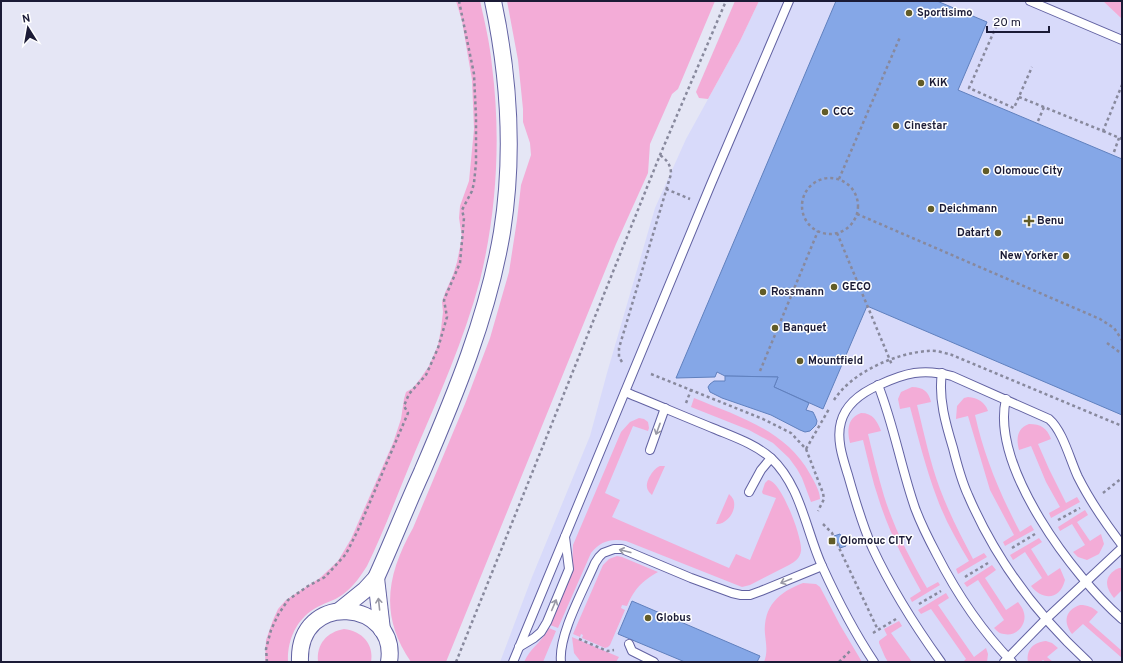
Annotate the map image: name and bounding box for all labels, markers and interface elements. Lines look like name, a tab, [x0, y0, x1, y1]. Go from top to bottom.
place label: Sportisimo	[917, 6, 973, 20]
north arrow	[8, 8, 48, 48]
marker: Sportisimo	[904, 8, 914, 18]
scale bar	[987, 8, 1049, 34]
text: N	[21, 12, 31, 27]
text: 20 m	[993, 15, 1021, 31]
place label: KiK	[929, 76, 948, 90]
marker: KiK	[916, 78, 926, 88]
place label: CCC	[833, 105, 854, 119]
marker: CCC	[820, 107, 830, 117]
place label: Cinestar	[904, 119, 947, 133]
marker: Cinestar	[891, 121, 901, 131]
place label: Olomouc City	[994, 164, 1063, 178]
marker: Olomouc City	[981, 166, 991, 176]
place label: Deichmann	[939, 202, 997, 216]
marker: Deichmann	[926, 204, 936, 214]
place label: Benu	[1037, 214, 1064, 228]
marker: Benu	[1024, 216, 1034, 226]
place label: Datart	[957, 226, 990, 240]
marker: Datart	[993, 228, 1003, 238]
place label: New Yorker	[1000, 249, 1058, 263]
marker: New Yorker	[1061, 251, 1071, 261]
place label: GECO	[842, 280, 871, 294]
marker: GECO	[829, 282, 839, 292]
place label: Rossmann	[771, 285, 824, 299]
marker: Rossmann	[758, 287, 768, 297]
place label: Banquet	[783, 321, 827, 335]
marker: Banquet	[770, 323, 780, 333]
place label: Mountfield	[808, 354, 863, 368]
marker: Mountfield	[795, 356, 805, 366]
one-way arrow	[653, 423, 661, 435]
place label: Olomouc CITY	[840, 534, 913, 548]
marker: Olomouc CITY	[827, 536, 837, 546]
one-way arrow	[619, 546, 632, 554]
one-way arrow	[781, 578, 793, 585]
one-way arrow	[375, 598, 382, 611]
one-way arrow	[551, 600, 558, 612]
place label: Globus	[656, 611, 691, 625]
marker: Globus	[643, 613, 653, 623]

